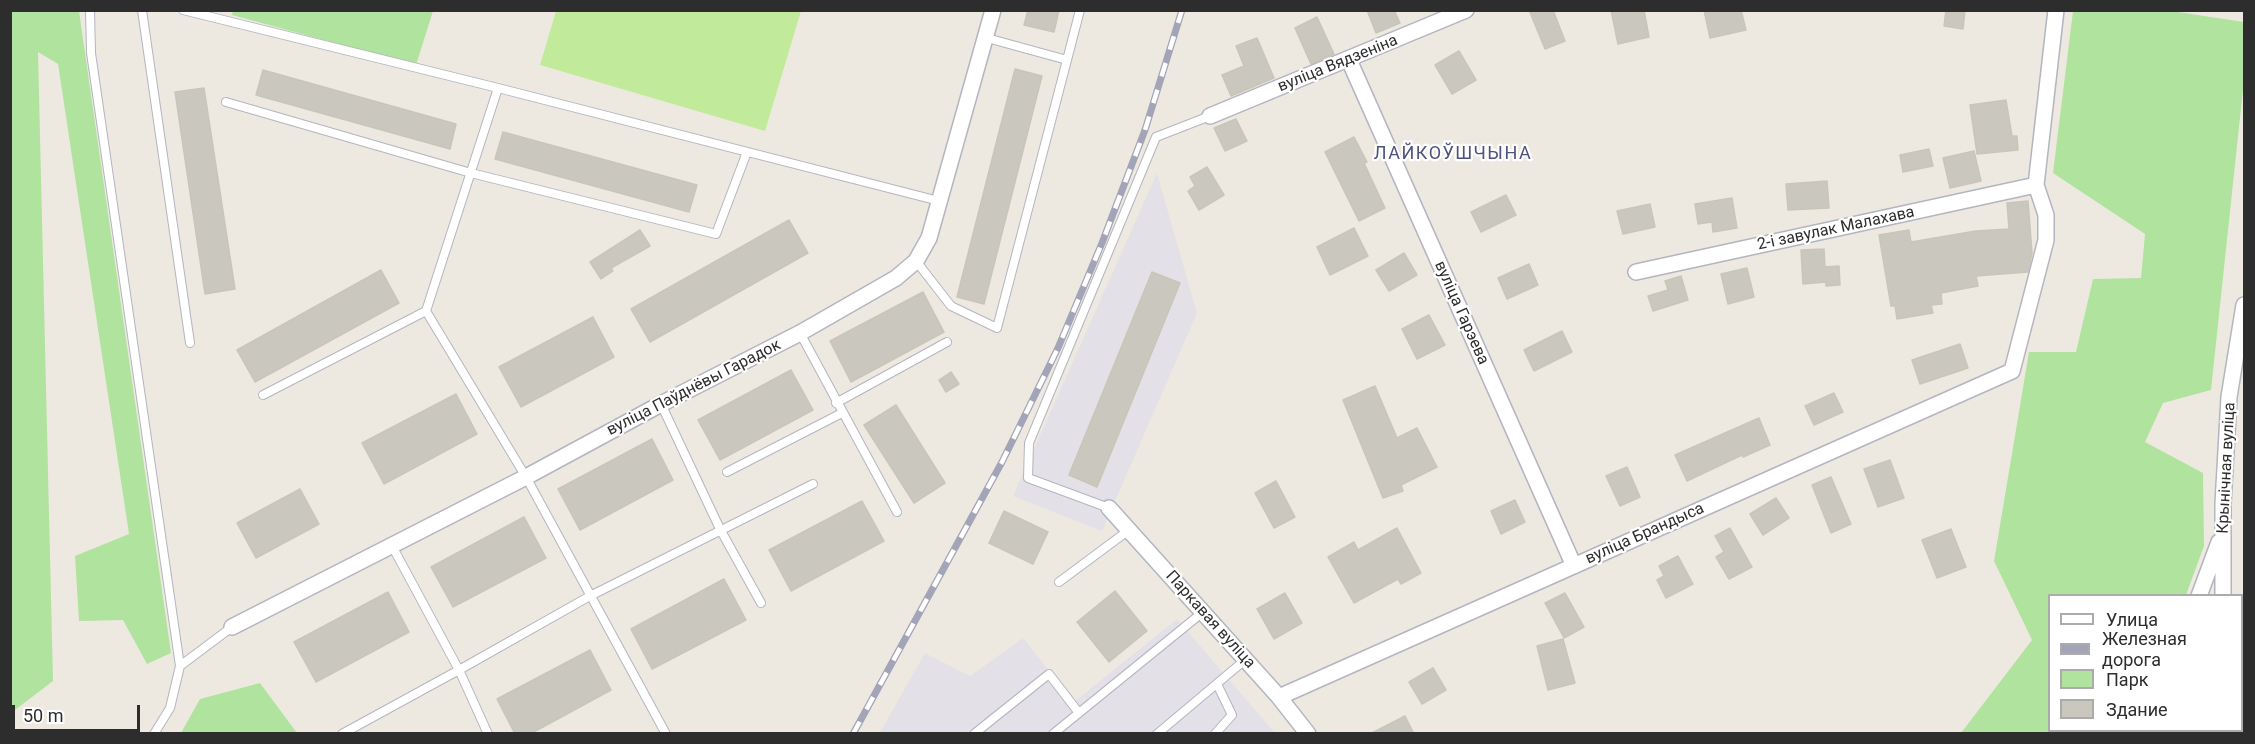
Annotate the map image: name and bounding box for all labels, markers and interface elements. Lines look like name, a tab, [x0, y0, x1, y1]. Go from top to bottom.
street label: вуліца Вядзеніна	[1275, 31, 1401, 97]
district label: ЛАЙКОЎШЧЫНА	[1374, 143, 1532, 165]
street label: 2-і завулак Малахава	[1756, 203, 1916, 255]
street label: вуліца Гарэева	[1430, 258, 1492, 368]
street label: вуліца Паўднёвы Гарадок	[604, 336, 784, 440]
street label: Крынічная вуліца	[2214, 402, 2240, 534]
street label: вуліца Брандыса	[1583, 499, 1707, 569]
street label: Паркавая вуліца	[1161, 567, 1259, 673]
legend	[2048, 594, 2243, 732]
text: Улица	[2106, 609, 2158, 630]
text: Железная дорога	[2102, 628, 2187, 670]
text: Парк	[2106, 669, 2148, 690]
scale bar	[15, 693, 142, 731]
text: Здание	[2106, 699, 2168, 720]
text: 50 m	[23, 705, 63, 726]

